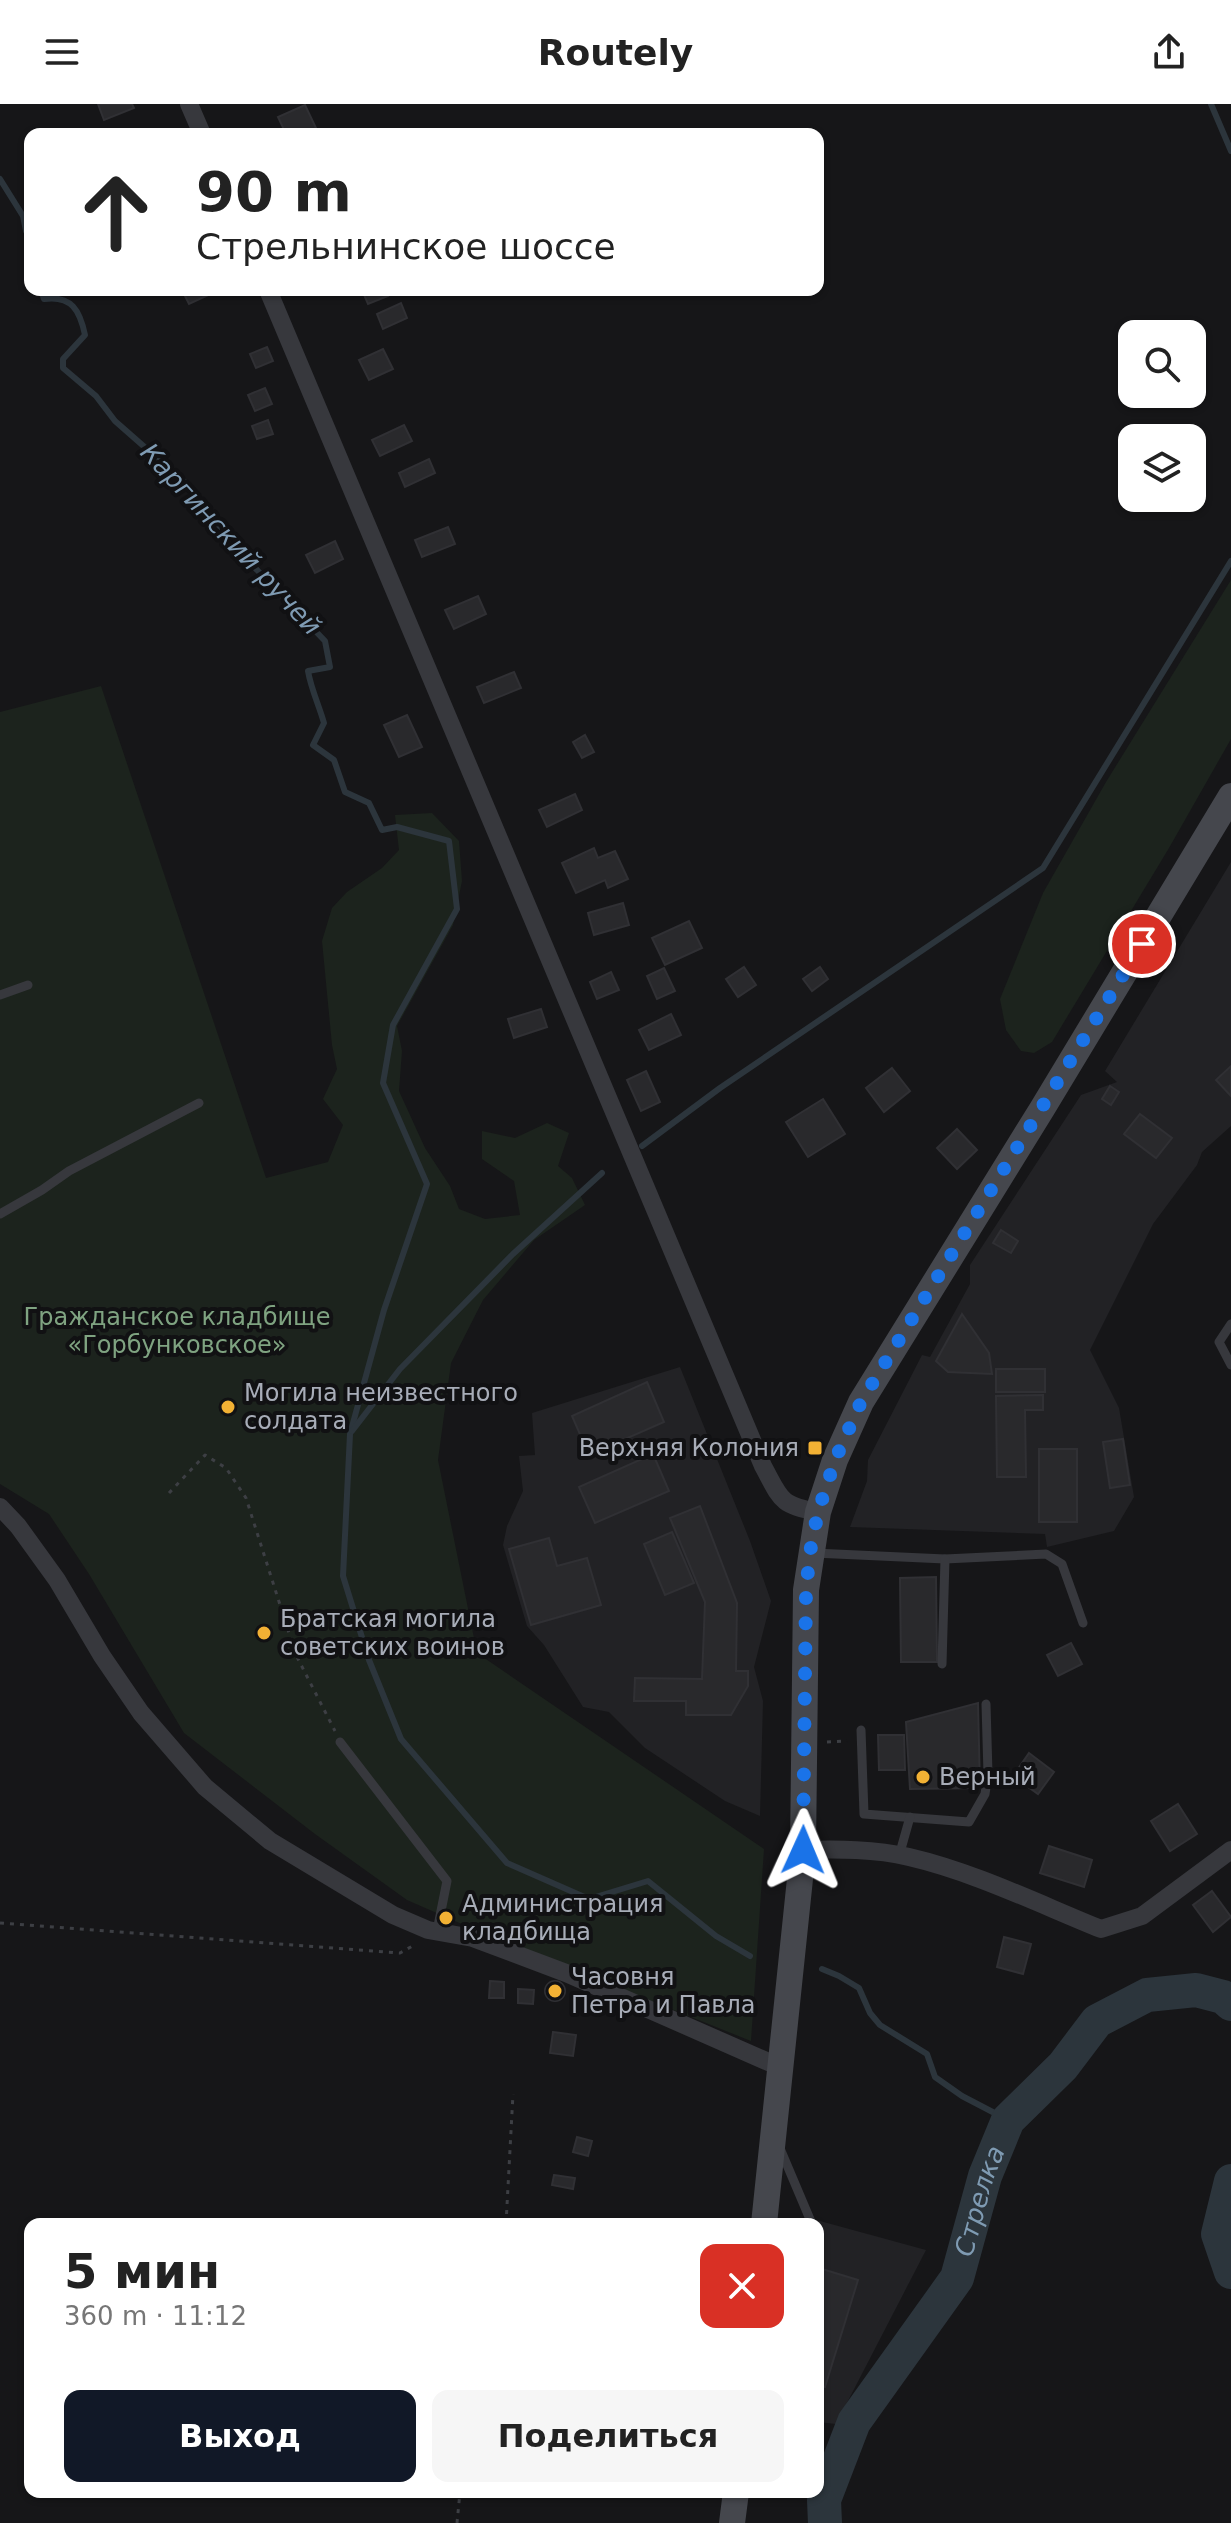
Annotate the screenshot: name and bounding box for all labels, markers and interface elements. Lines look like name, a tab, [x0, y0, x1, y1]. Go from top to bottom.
icon: menu	[40, 30, 84, 74]
icon: share	[1147, 30, 1191, 74]
text: Routely	[538, 32, 693, 73]
text: 90 m	[196, 159, 352, 224]
icon: ahead	[64, 160, 168, 264]
text: Стрельнинское шоссе	[196, 226, 616, 267]
map controls	[1118, 320, 1206, 512]
button: search	[1118, 320, 1206, 408]
button: layers	[1118, 424, 1206, 512]
water label: Каргинский ручей	[135, 437, 327, 641]
pin	[1108, 910, 1176, 978]
icon: arrive	[1120, 922, 1164, 966]
park label: Гражданское кладбище «Горбунковское»	[24, 1303, 330, 1359]
place label: Могила неизвестного солдата	[244, 1379, 518, 1435]
marker: Могила неизвестного солдата	[219, 1398, 237, 1416]
place label: Верхняя Колония	[579, 1434, 799, 1462]
marker: Верхняя Колония	[806, 1439, 824, 1457]
place label: Братская могила советских воинов	[280, 1605, 505, 1661]
marker: Братская могила советских воинов	[255, 1624, 273, 1642]
place label: Верный	[939, 1763, 1036, 1791]
marker: Верный	[914, 1768, 932, 1786]
position arrow	[761, 1808, 845, 1892]
place label: Администрация кладбища	[462, 1890, 664, 1946]
marker: Администрация кладбища	[437, 1909, 455, 1927]
place label: Часовня Петра и Павла	[571, 1963, 756, 2019]
marker: Часовня Петра и Павла	[546, 1982, 564, 2000]
water label: Стрелка	[949, 2141, 1011, 2259]
text: 5 мин	[64, 2243, 220, 2299]
button: close	[700, 2244, 784, 2328]
text: 360 m · 11:12	[64, 2301, 247, 2331]
button: Выход	[64, 2390, 416, 2482]
button: Поделиться	[432, 2390, 784, 2482]

